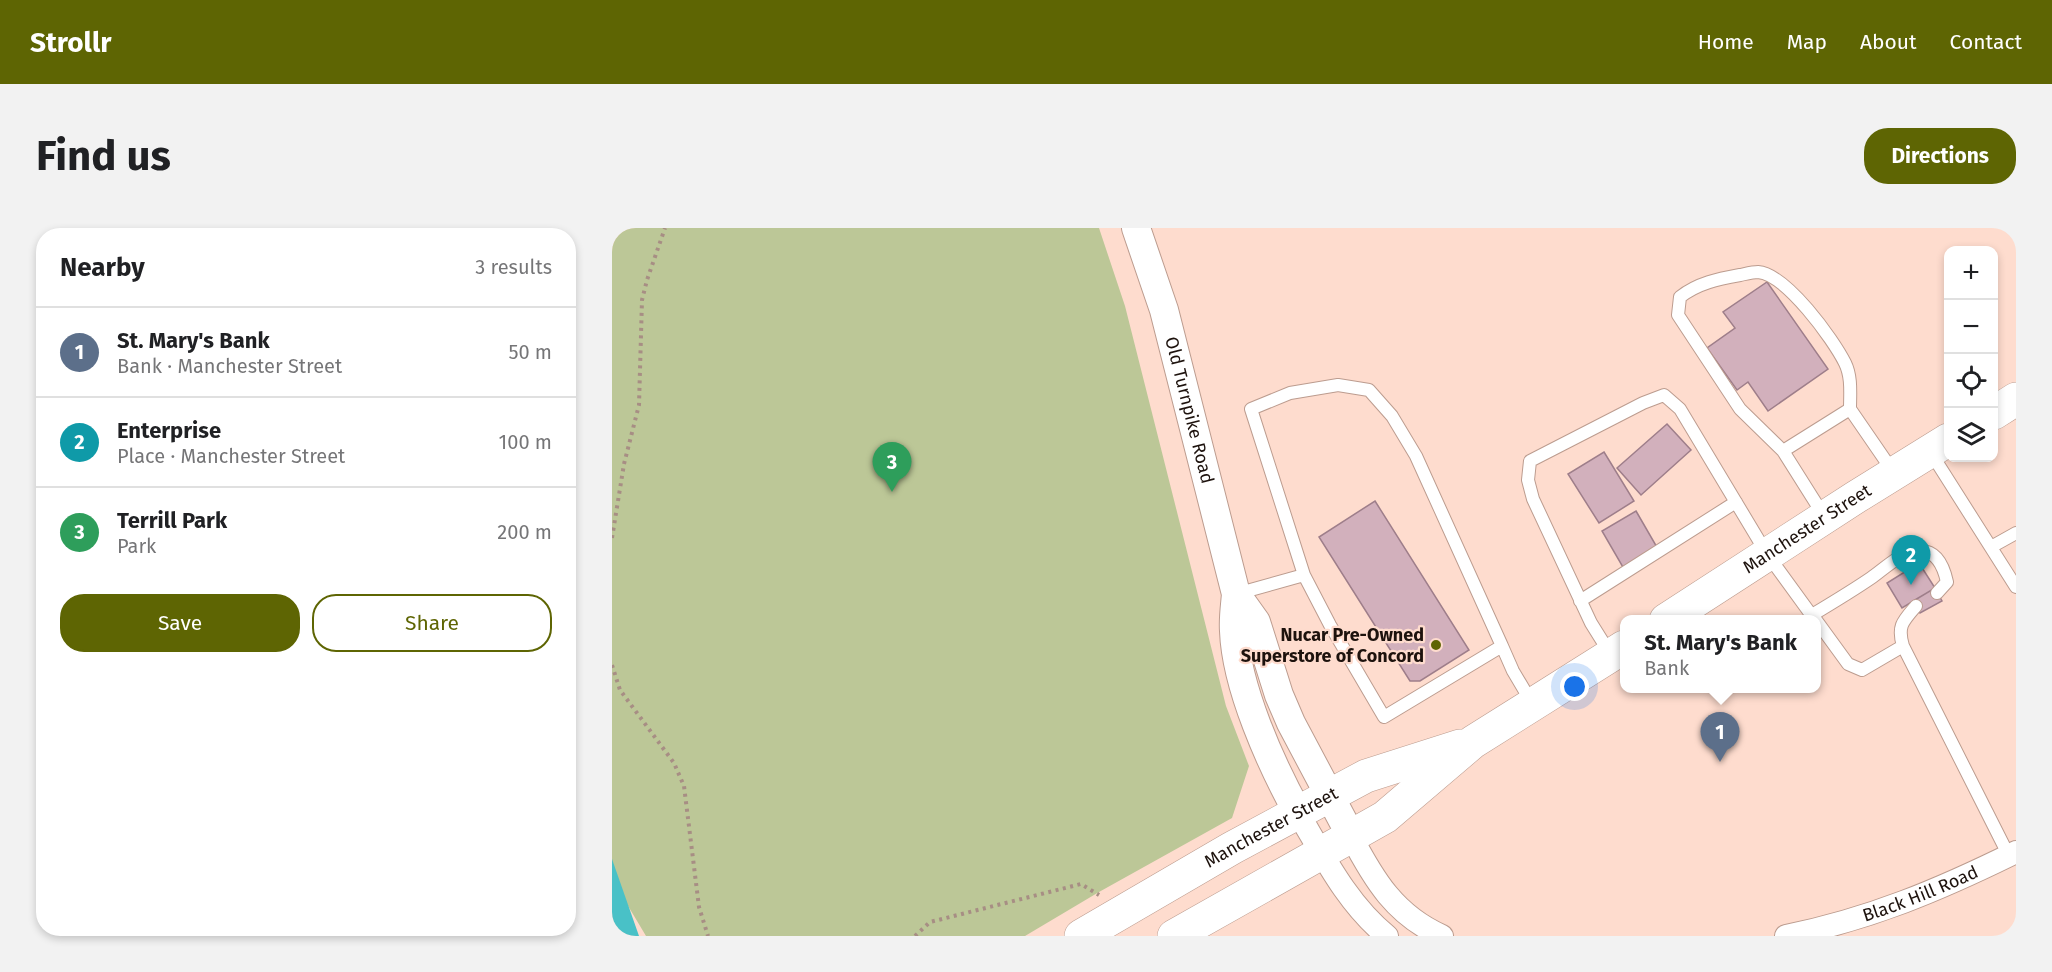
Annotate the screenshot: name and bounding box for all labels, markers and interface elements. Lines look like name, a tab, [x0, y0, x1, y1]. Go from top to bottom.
text: Strollr	[30, 26, 111, 59]
text: Home	[1698, 29, 1754, 55]
text: Map	[1787, 29, 1827, 55]
text: About	[1860, 29, 1917, 55]
text: Contact	[1950, 29, 2022, 55]
button: Directions	[1864, 128, 2016, 184]
text: Find us	[36, 131, 171, 181]
map controls	[1944, 246, 1998, 462]
button: +	[1944, 246, 1998, 300]
text: Nearby	[60, 252, 145, 283]
text: 3 results	[475, 255, 552, 279]
button: −	[1944, 300, 1998, 354]
text: St. Mary's Bank	[117, 327, 270, 354]
street label: Old Turnpike Road	[1160, 334, 1219, 486]
text: 1	[75, 340, 84, 364]
text: 50 m	[508, 340, 552, 364]
text: Bank · Manchester Street	[117, 354, 342, 378]
button: locate	[1944, 354, 1998, 408]
button: layers	[1944, 408, 1998, 462]
text: Enterprise	[117, 417, 221, 444]
text: 2	[74, 430, 85, 454]
text: 100 m	[499, 430, 552, 454]
pin: 3	[872, 442, 912, 492]
text: Place · Manchester Street	[117, 444, 345, 468]
street label: Manchester Street	[1739, 479, 1876, 578]
text: Terrill Park	[117, 507, 227, 534]
text: 3	[74, 520, 85, 544]
text: 200 m	[497, 520, 552, 544]
text: Park	[117, 534, 156, 558]
pin: 2	[1892, 536, 1930, 585]
button: Save	[60, 594, 300, 652]
button: Share	[312, 594, 552, 652]
popup	[1620, 615, 1821, 693]
place label: Nucar Pre-Owned Superstore of Concord	[1241, 624, 1424, 667]
text: St. Mary's Bank	[1644, 629, 1797, 656]
marker: Nucar Pre-Owned Superstore of Concord	[1429, 638, 1443, 652]
text: Bank	[1644, 656, 1689, 680]
your location	[1560, 672, 1589, 701]
pin: 1	[1700, 712, 1740, 762]
street label: Manchester Street	[1201, 782, 1342, 873]
street label: Black Hill Road	[1860, 861, 1982, 926]

